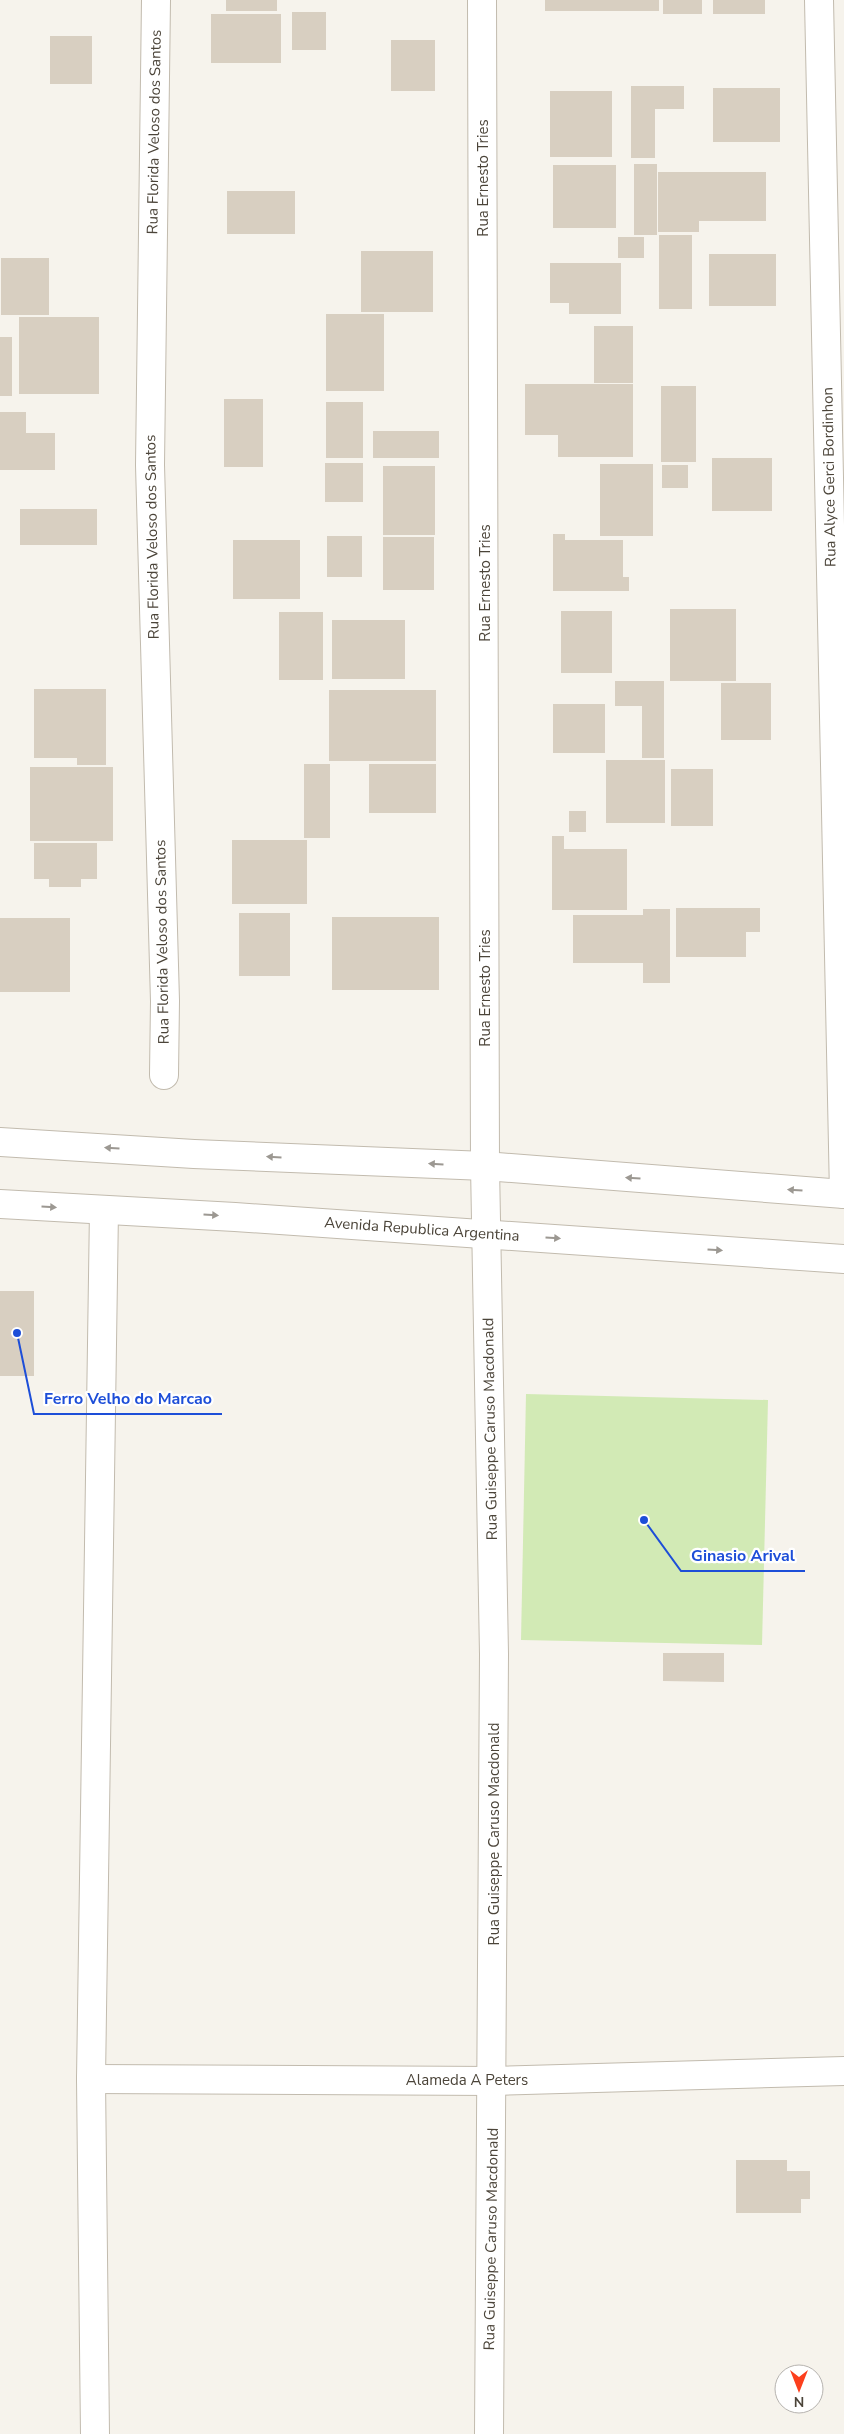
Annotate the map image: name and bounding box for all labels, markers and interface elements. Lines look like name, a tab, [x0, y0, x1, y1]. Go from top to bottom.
street label: Rua Florida Veloso dos Santos	[142, 29, 166, 235]
street label: Rua Ernesto Tries	[473, 119, 493, 237]
street label: Rua Alyce Gerci Bordinhon	[817, 387, 841, 567]
street label: Rua Florida Veloso dos Santos	[140, 434, 164, 640]
street label: Rua Ernesto Tries	[475, 524, 495, 642]
street label: Rua Florida Veloso dos Santos	[150, 839, 174, 1045]
street label: Rua Ernesto Tries	[475, 929, 495, 1047]
one-way arrow	[103, 1144, 119, 1152]
one-way arrow	[266, 1153, 282, 1161]
one-way arrow	[428, 1160, 444, 1168]
one-way arrow	[625, 1173, 641, 1181]
one-way arrow	[787, 1186, 803, 1194]
one-way arrow	[41, 1203, 57, 1211]
one-way arrow	[203, 1212, 219, 1220]
street label: Avenida Republica Argentina	[324, 1212, 520, 1246]
one-way arrow	[546, 1235, 562, 1243]
one-way arrow	[708, 1246, 724, 1254]
street label: Rua Guiseppe Caruso Macdonald	[478, 1317, 502, 1541]
callout: Ferro Velho do Marcao	[34, 1383, 222, 1414]
text: Ferro Velho do Marcao	[44, 1388, 212, 1410]
callout: Ginasio Arival	[681, 1540, 805, 1571]
text: Ginasio Arival	[691, 1545, 795, 1567]
street label: Rua Guiseppe Caruso Macdonald	[484, 1723, 504, 1945]
street label: Alameda A Peters	[406, 2070, 528, 2090]
street label: Rua Guiseppe Caruso Macdonald	[479, 2127, 503, 2351]
north arrow	[774, 2364, 824, 2414]
text: N	[794, 2392, 804, 2411]

